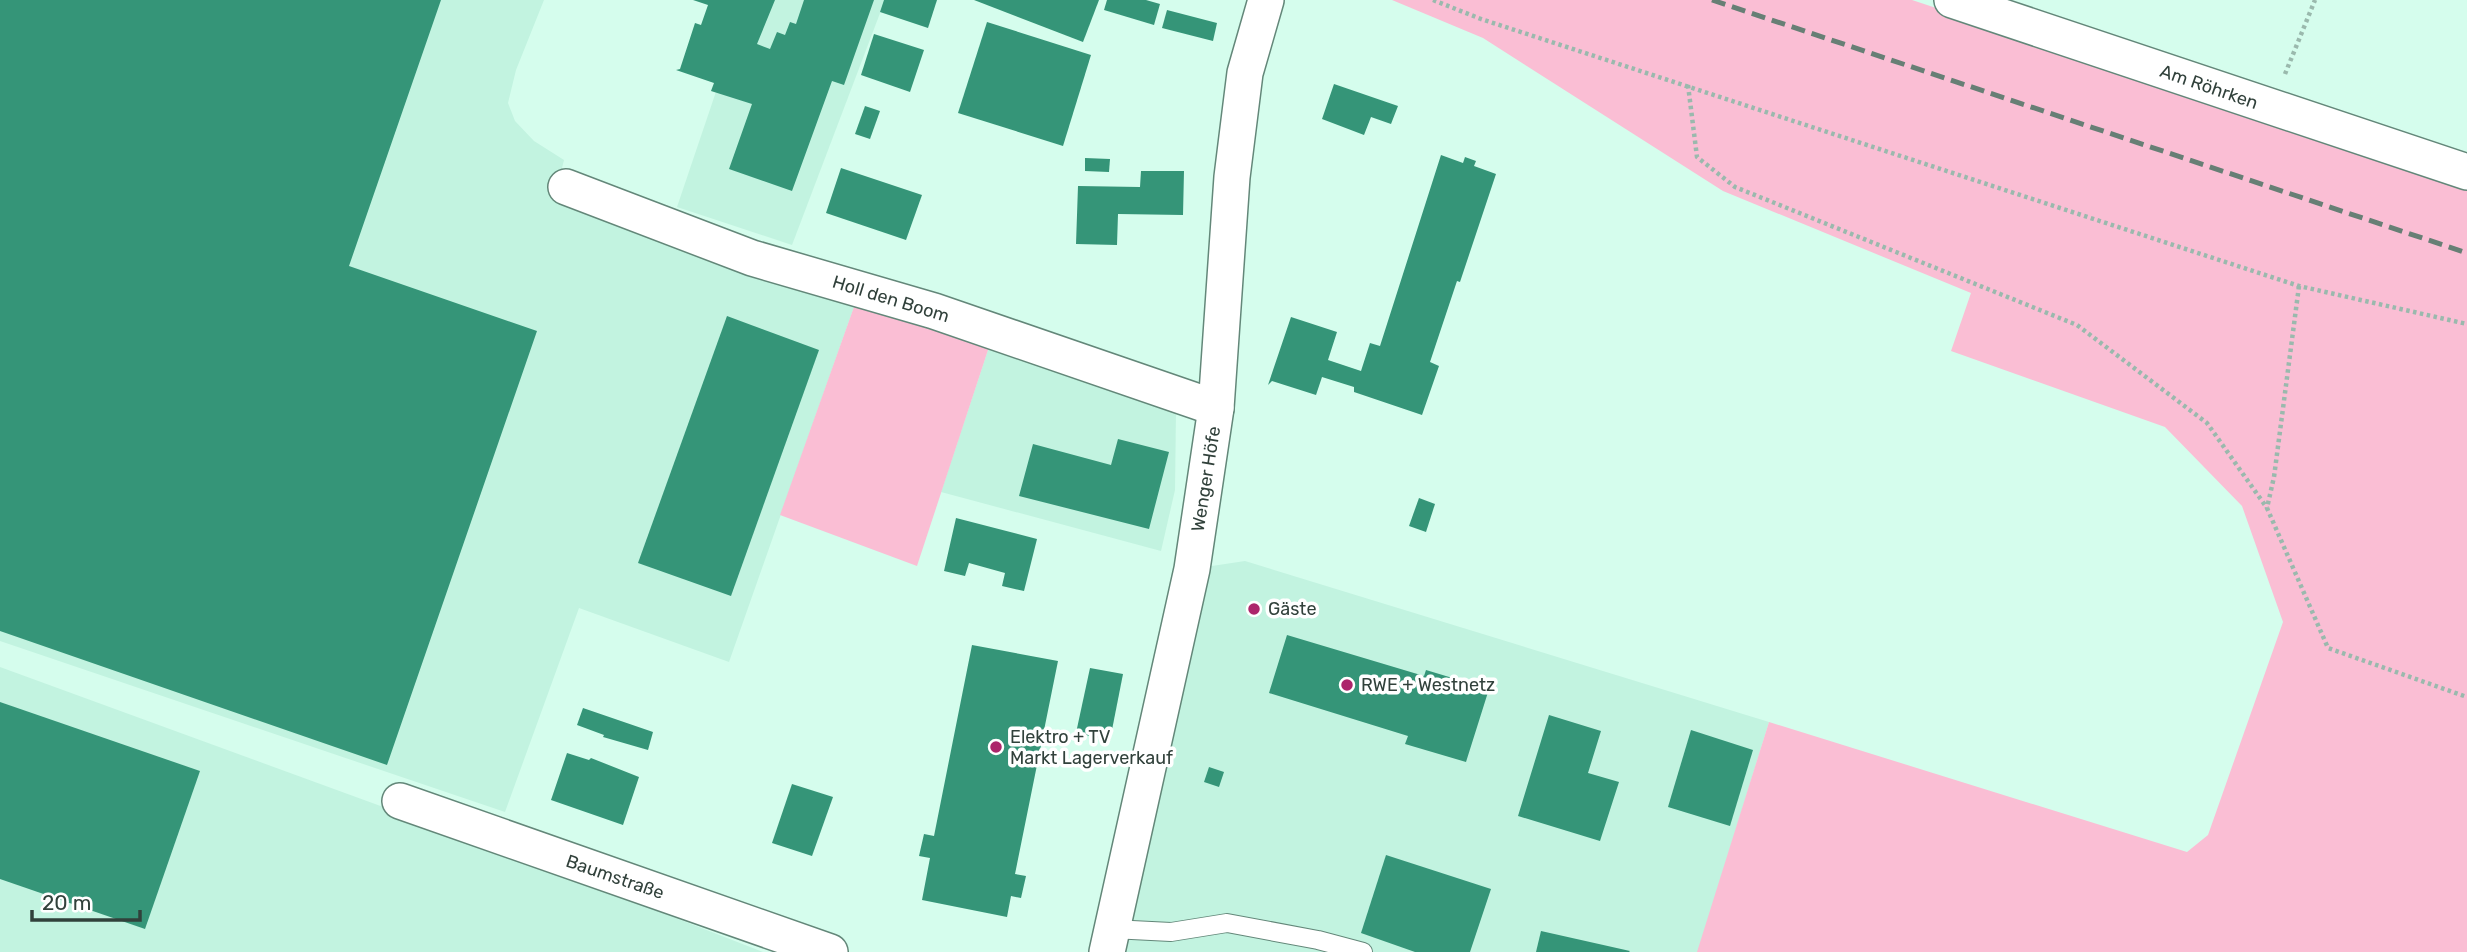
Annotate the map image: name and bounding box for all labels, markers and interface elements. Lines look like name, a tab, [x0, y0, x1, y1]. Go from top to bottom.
street label: Am Röhrken	[2157, 60, 2261, 114]
street label: Holl den Boom	[830, 271, 952, 327]
street label: Wenger Höfe	[1187, 425, 1225, 533]
place label: Gäste	[1268, 598, 1316, 620]
marker: Gäste	[1246, 601, 1262, 617]
place label: RWE + Westnetz	[1361, 674, 1495, 696]
marker: RWE + Westnetz	[1339, 677, 1355, 693]
place label: Elektro + TV Markt Lagerverkauf	[1010, 726, 1173, 769]
marker: Elektro + TV Markt Lagerverkauf	[988, 739, 1004, 755]
street label: Baumstraße	[563, 850, 667, 904]
scale bar	[32, 878, 140, 922]
text: 20 m	[42, 890, 91, 915]

